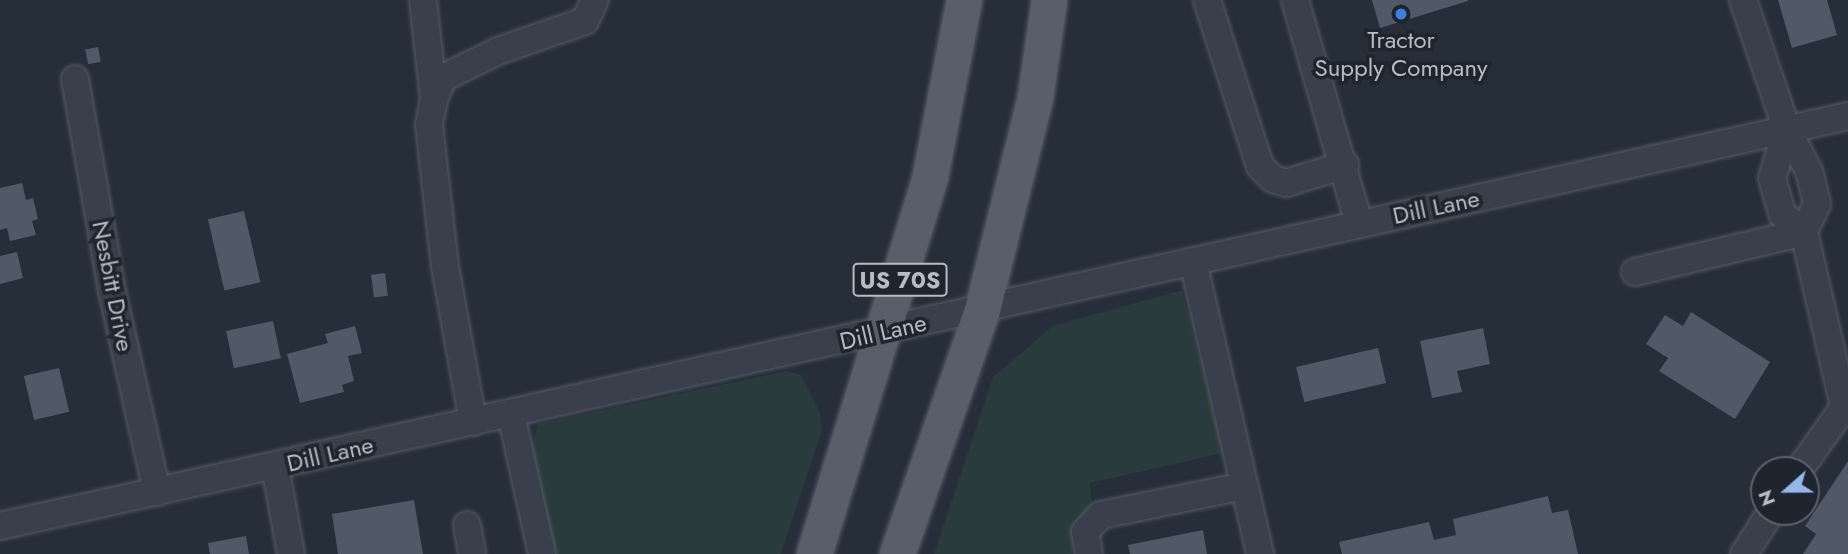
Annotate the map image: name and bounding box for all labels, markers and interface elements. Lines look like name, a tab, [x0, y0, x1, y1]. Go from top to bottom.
marker: Tractor Supply Company	[1393, 6, 1409, 22]
place label: Tractor Supply Company	[1315, 26, 1487, 82]
street label: Dill Lane	[1390, 184, 1482, 230]
street label: Nesbitt Drive	[86, 218, 140, 354]
road number: US 70S	[851, 260, 949, 300]
street label: Dill Lane	[837, 308, 929, 356]
street label: Dill Lane	[284, 430, 376, 478]
north arrow	[1750, 456, 1820, 526]
text: N	[1751, 486, 1782, 510]

